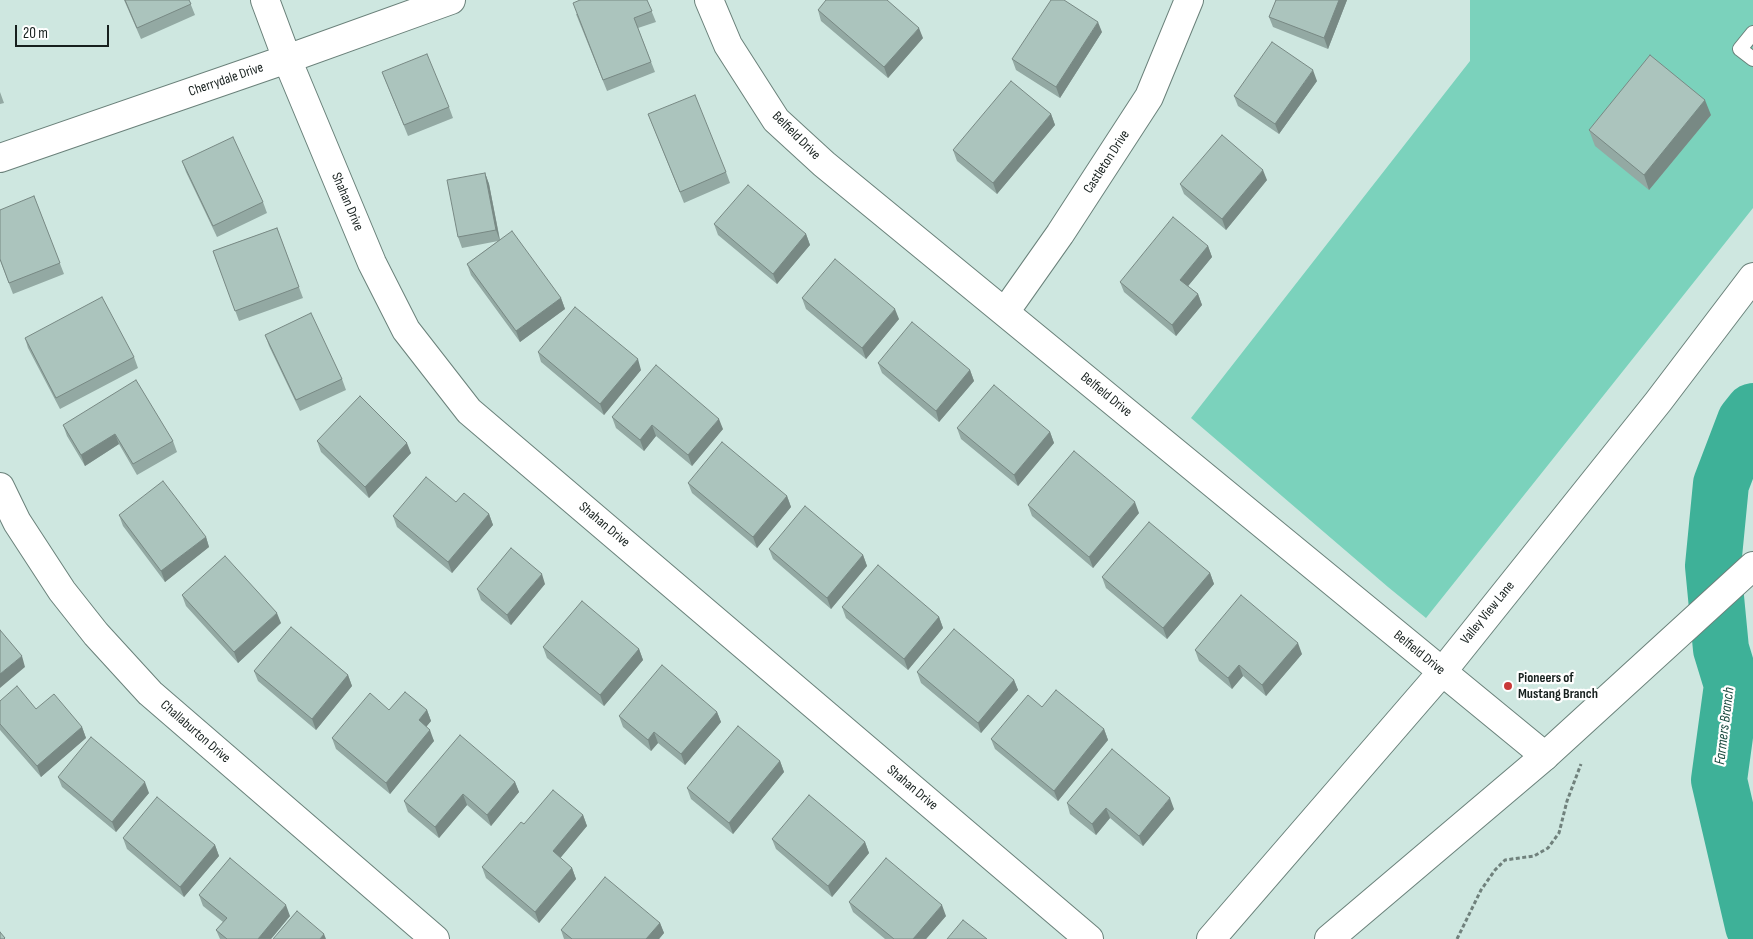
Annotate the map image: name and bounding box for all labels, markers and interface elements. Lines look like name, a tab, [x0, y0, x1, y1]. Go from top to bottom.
scale bar	[18, 15, 111, 47]
text: 20 m	[23, 24, 48, 43]
street label: Cherrydale Drive	[186, 59, 266, 101]
street label: Belfield Drive	[768, 108, 824, 164]
street label: Castleton Drive	[1080, 127, 1134, 197]
street label: Shahan Drive	[327, 170, 367, 234]
street label: Belfield Drive	[1077, 369, 1135, 421]
street label: Shahan Drive	[575, 499, 633, 551]
street label: Valley View Lane	[1457, 578, 1519, 648]
street label: Belfield Drive	[1390, 627, 1448, 679]
place label: Pioneers of Mustang Branch	[1518, 670, 1598, 702]
marker: Pioneers of Mustang Branch	[1502, 680, 1514, 692]
water label: Farmers Branch	[1711, 686, 1739, 766]
street label: Challaburton Drive	[157, 697, 233, 767]
street label: Shahan Drive	[883, 762, 941, 814]

